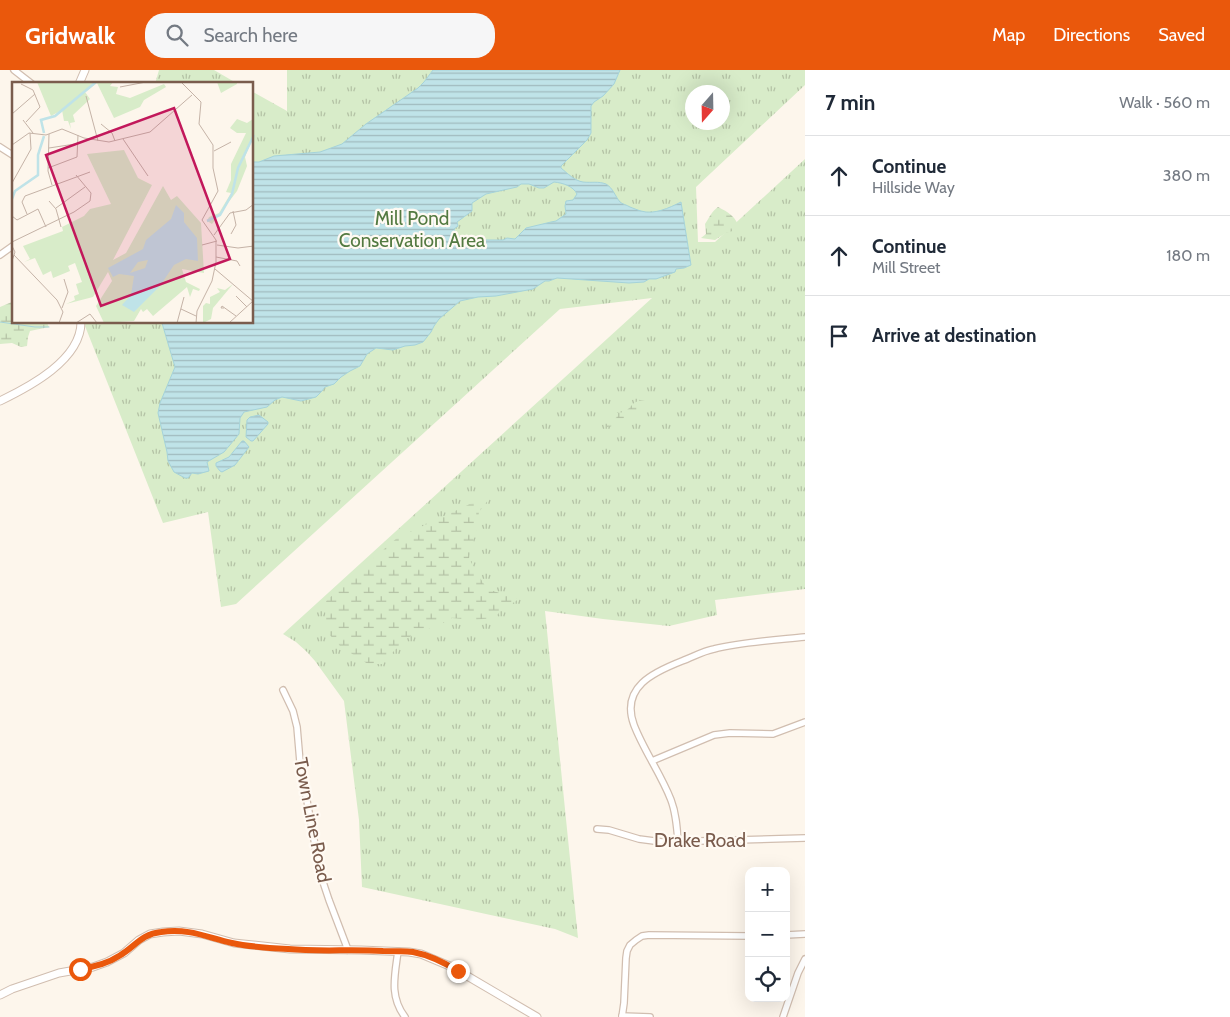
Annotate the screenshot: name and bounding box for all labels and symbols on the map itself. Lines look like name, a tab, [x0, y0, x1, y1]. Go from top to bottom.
inset map	[12, 82, 254, 324]
north arrow	[685, 85, 730, 130]
park label: Mill Pond Conservation Area	[339, 207, 485, 252]
street label: Town Line Road	[289, 756, 336, 885]
street label: Drake Road	[654, 829, 746, 852]
route start	[69, 958, 92, 981]
route end	[447, 960, 470, 983]

